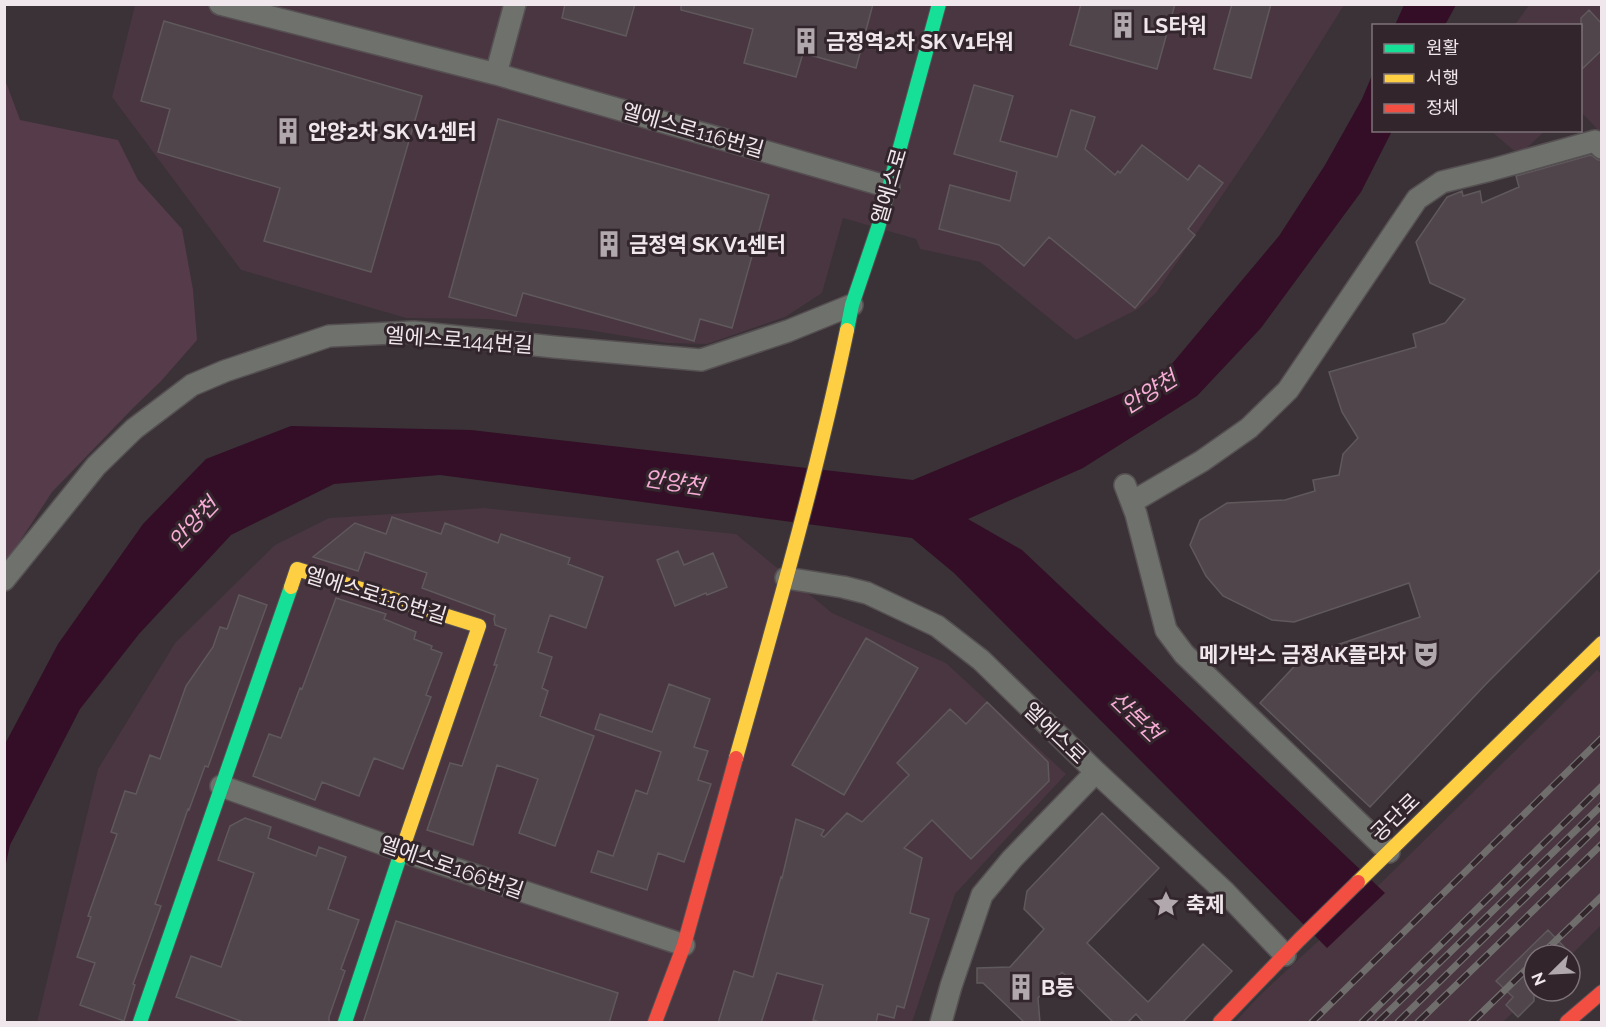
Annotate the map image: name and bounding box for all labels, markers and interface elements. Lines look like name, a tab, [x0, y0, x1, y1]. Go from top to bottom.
building icon: LS타워	[1108, 10, 1138, 40]
place label: LS타워	[1143, 13, 1207, 38]
legend	[1372, 24, 1582, 132]
building icon: 금정역2차 SK V1타워	[791, 26, 821, 56]
place label: 금정역2차 SK V1타워	[826, 29, 1014, 54]
text: 원활	[1426, 37, 1459, 58]
text: 서행	[1426, 67, 1459, 88]
text: 정체	[1426, 97, 1459, 118]
street label: 엘에스로116번길	[619, 98, 767, 162]
building icon: 안양2차 SK V1센터	[273, 116, 303, 146]
place label: 안양2차 SK V1센터	[308, 119, 477, 144]
street label: 엘에스로	[866, 145, 912, 227]
building icon: 금정역 SK V1센터	[594, 229, 624, 259]
place label: 금정역 SK V1센터	[629, 232, 786, 257]
street label: 엘에스로144번길	[384, 322, 534, 358]
water label: 안양천	[1116, 363, 1184, 419]
water label: 안양천	[642, 464, 709, 500]
water label: 안양천	[163, 490, 225, 554]
street label: 엘에스로116번길	[302, 562, 450, 628]
theatre icon: 메가박스 금정AK플라자	[1411, 639, 1441, 669]
place label: 메가박스 금정AK플라자	[1199, 642, 1406, 667]
water label: 산본천	[1105, 686, 1169, 748]
street label: 엘에스로	[1019, 697, 1091, 769]
street label: 공단로	[1365, 788, 1425, 846]
street label: 엘에스로166번길	[377, 831, 527, 903]
place icon: 축제	[1151, 889, 1181, 919]
place label: 축제	[1186, 892, 1225, 917]
north arrow	[1522, 943, 1582, 1003]
text: N	[1528, 969, 1550, 988]
building icon: B동	[1006, 972, 1036, 1002]
place label: B동	[1041, 975, 1075, 1000]

